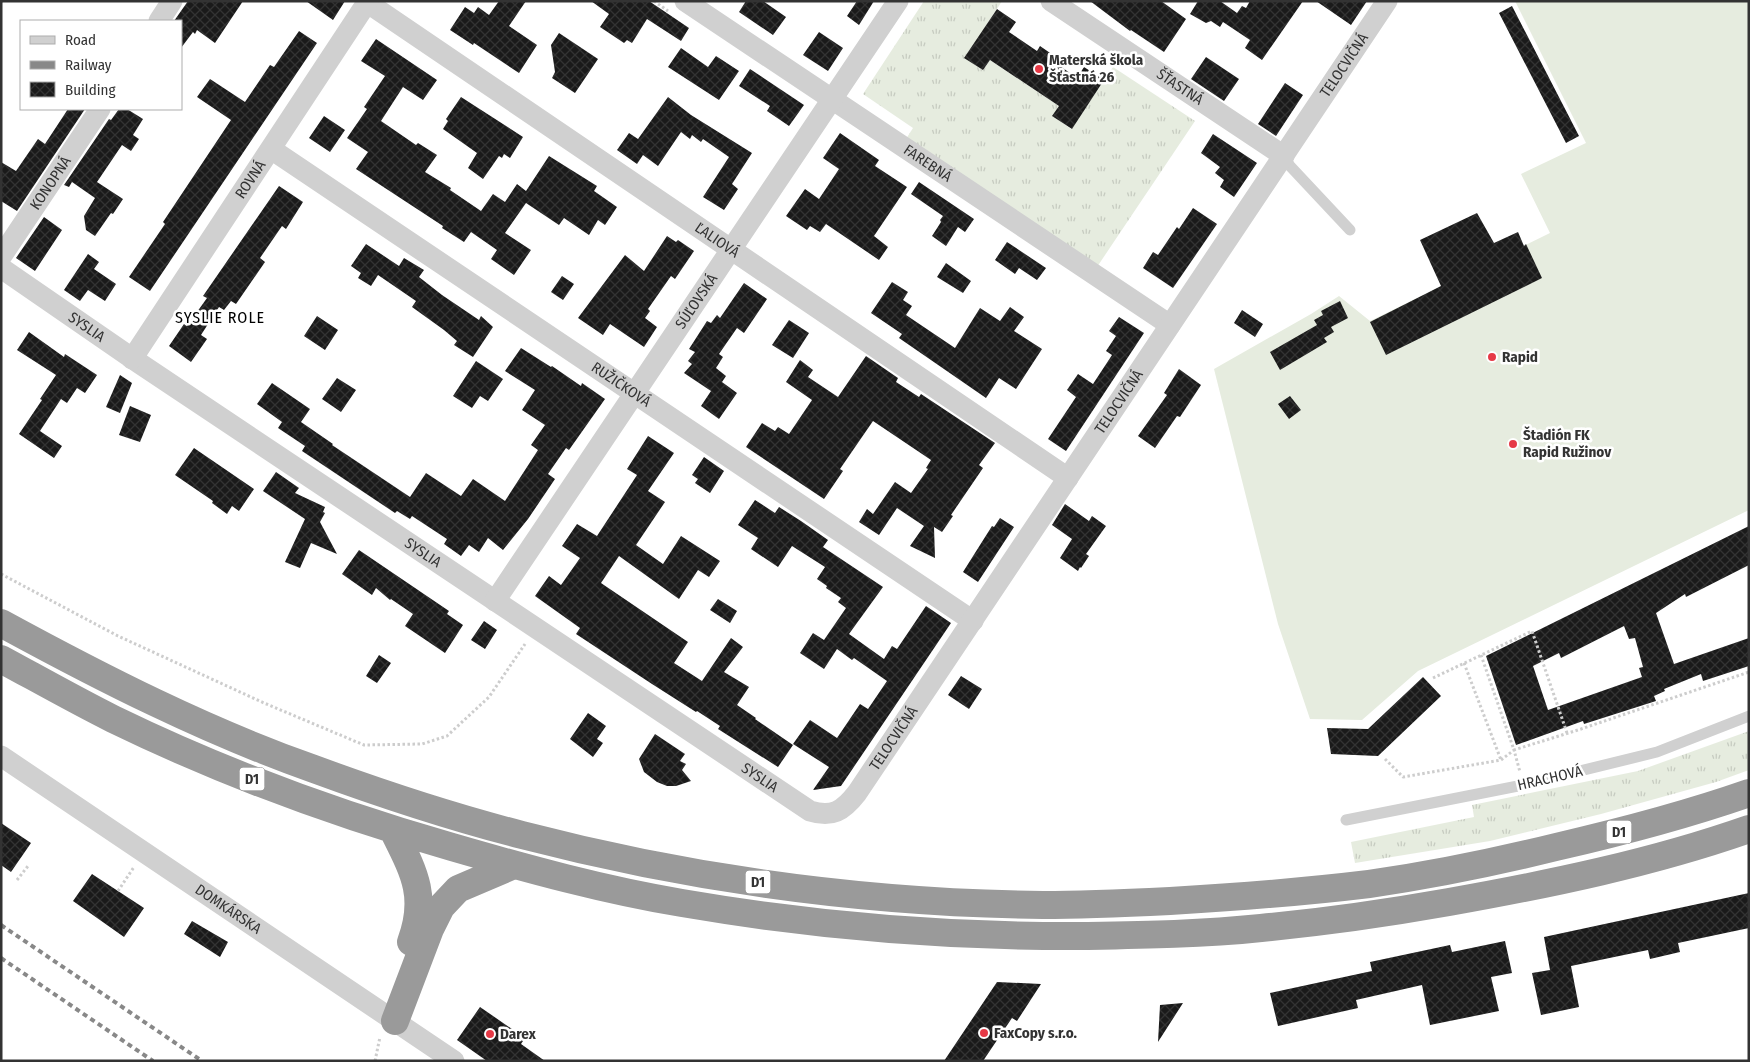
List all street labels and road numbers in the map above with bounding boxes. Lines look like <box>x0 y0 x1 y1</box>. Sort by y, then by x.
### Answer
street label: TELOCVIČNÁ <box>1316 30 1372 101</box>
street label: ŠŤASTNÁ <box>1153 65 1207 109</box>
street label: FAREBNÁ <box>900 141 955 186</box>
street label: KONOPNÁ <box>26 153 75 213</box>
street label: ROVNÁ <box>231 157 269 202</box>
street label: ĽALIOVÁ <box>692 219 743 261</box>
street label: SÚĽOVSKÁ <box>671 270 721 332</box>
street label: SYSLIA <box>65 308 108 346</box>
street label: RUŽIČKOVÁ <box>588 358 654 411</box>
street label: TELOCVIČNÁ <box>1091 366 1147 437</box>
street label: SYSLIA <box>401 534 445 571</box>
street label: TELOCVIČNÁ <box>866 703 921 774</box>
street label: SYSLIA <box>738 759 782 796</box>
street label: HRACHOVÁ <box>1516 762 1584 794</box>
road number: D1 <box>240 768 264 791</box>
road number: D1 <box>1606 820 1632 844</box>
road number: D1 <box>746 870 770 894</box>
street label: DOMKÁRSKA <box>192 880 265 938</box>

